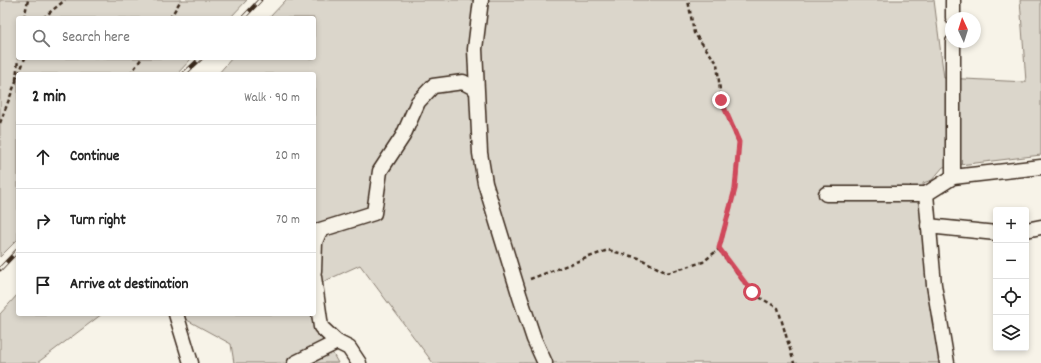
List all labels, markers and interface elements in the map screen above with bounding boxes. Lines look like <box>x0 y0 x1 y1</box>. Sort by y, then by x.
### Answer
north arrow <box>945 12 981 48</box>
search box <box>16 16 316 60</box>
icon: search <box>30 27 52 49</box>
text: Search here <box>62 27 130 49</box>
text: 2 min <box>32 86 66 110</box>
text: Walk · 90 m <box>244 89 300 108</box>
route end <box>712 91 730 109</box>
icon: ahead <box>32 146 54 168</box>
text: Continue <box>70 146 119 168</box>
text: 20 m <box>275 147 300 166</box>
map controls <box>993 207 1029 351</box>
button: + <box>993 207 1029 243</box>
icon: right <box>32 210 54 232</box>
text: Turn right <box>70 210 126 232</box>
text: 70 m <box>276 211 300 230</box>
button: − <box>993 243 1029 279</box>
icon: arrive <box>32 274 54 296</box>
text: Arrive at destination <box>70 274 188 296</box>
button: locate <box>993 279 1029 315</box>
route start <box>743 283 761 301</box>
button: layers <box>993 315 1029 351</box>

